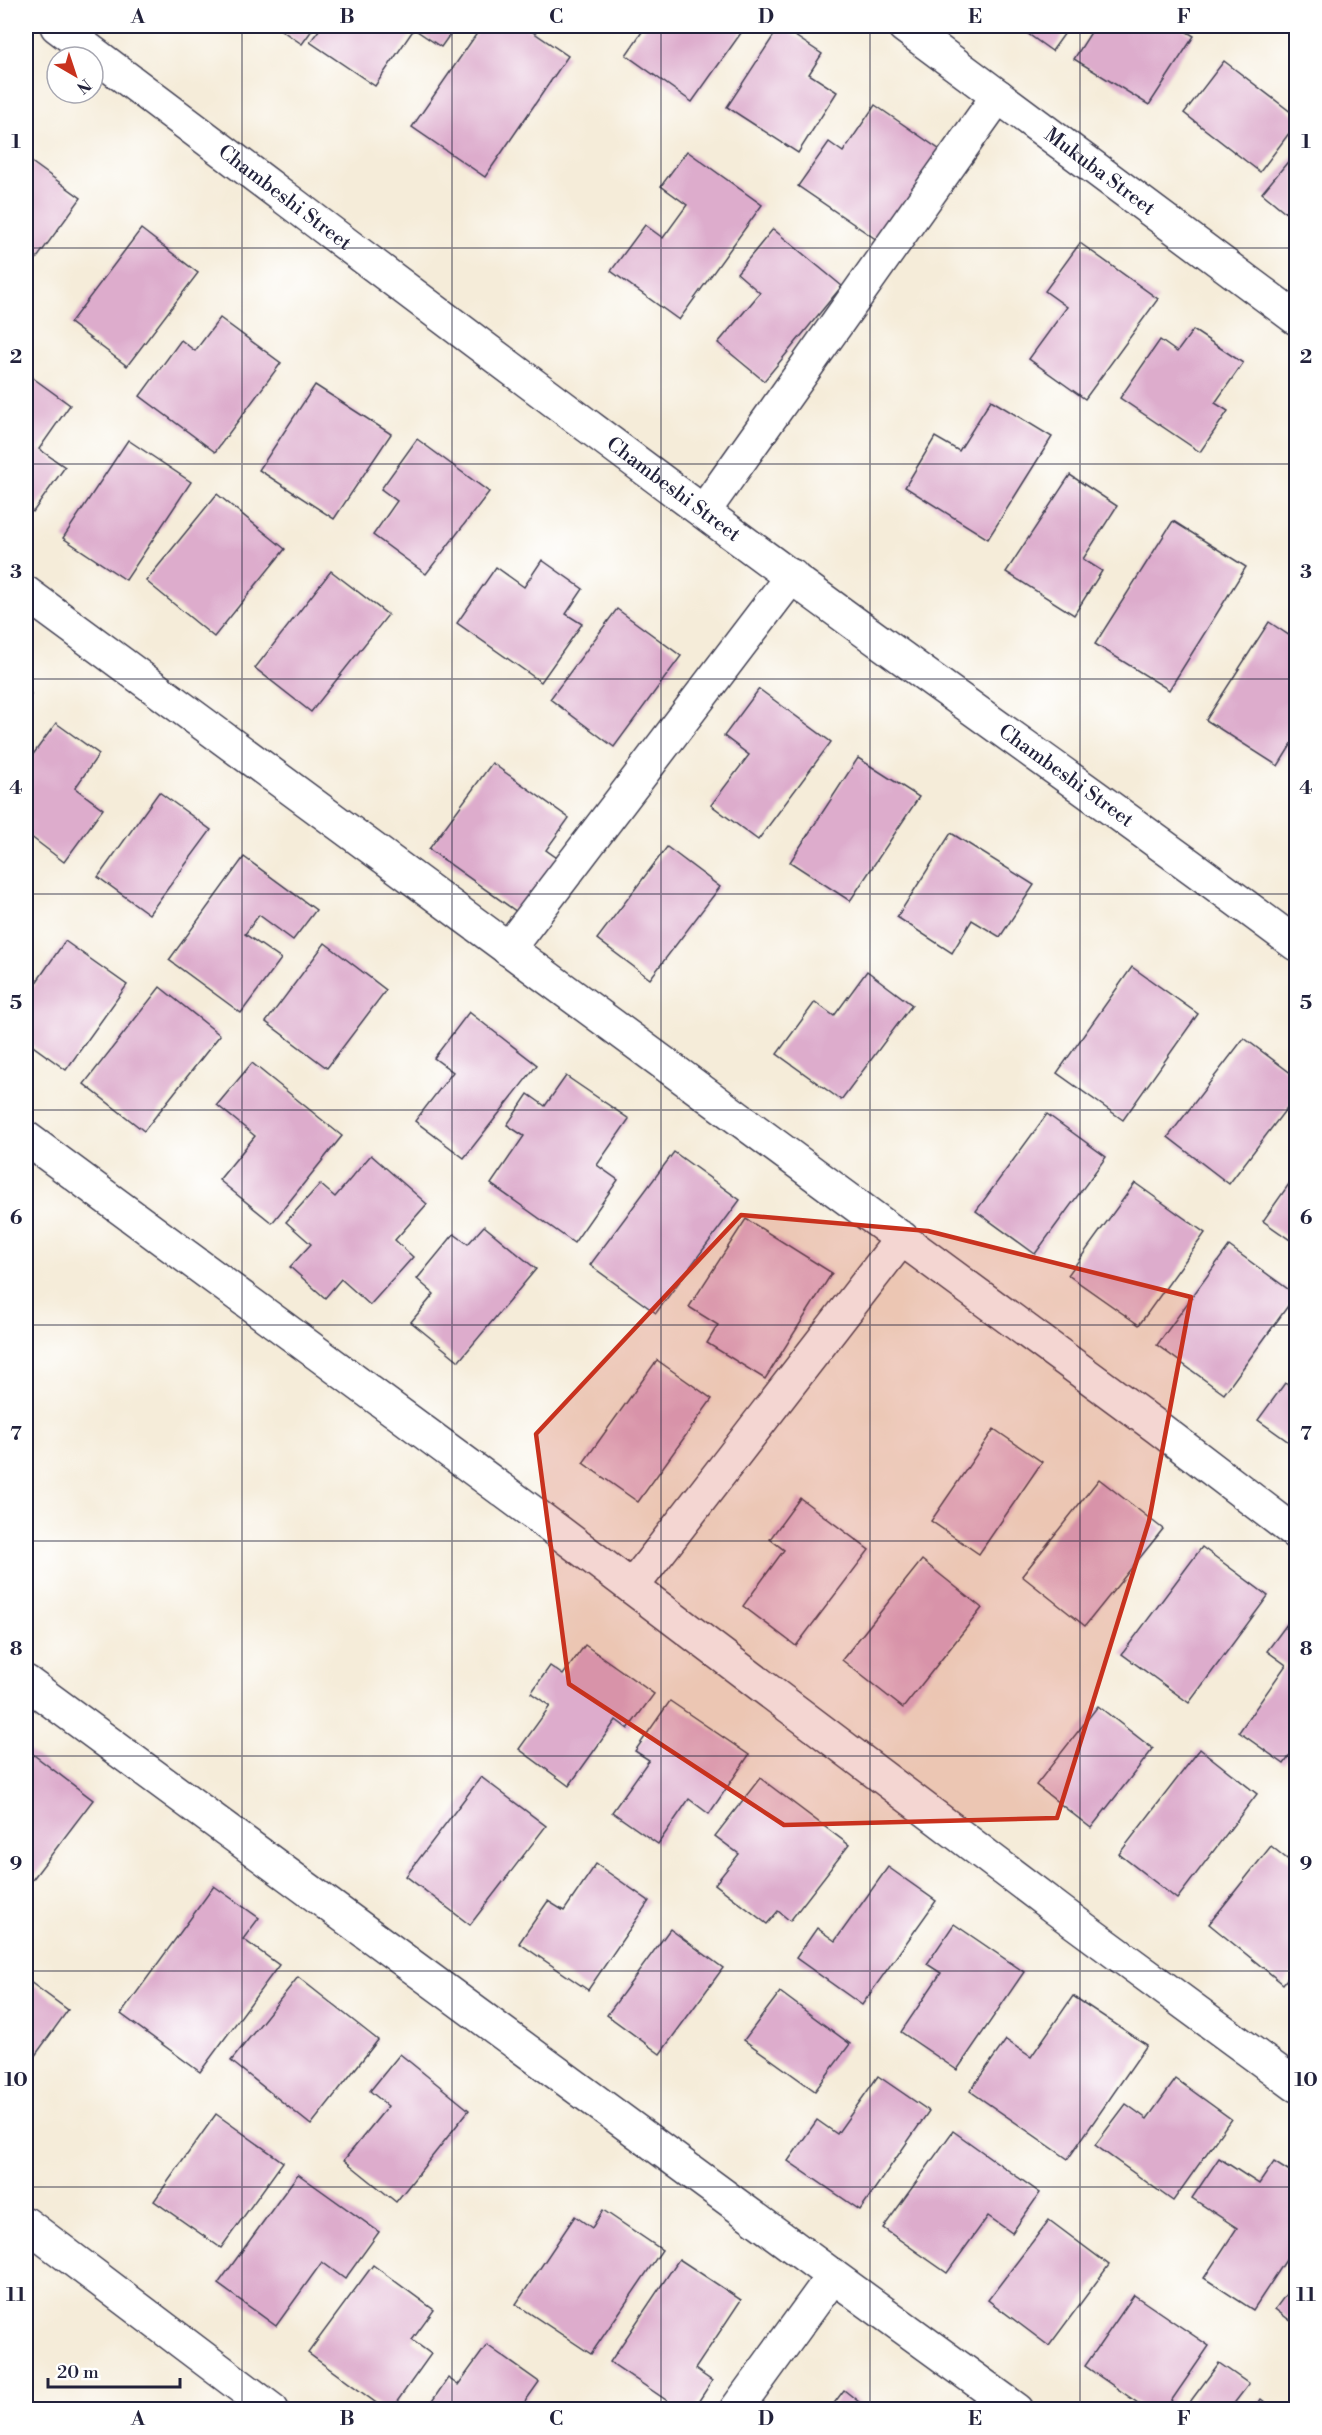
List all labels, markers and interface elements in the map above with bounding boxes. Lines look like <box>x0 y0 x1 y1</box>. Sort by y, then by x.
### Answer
text: A <box>130 5 146 30</box>
text: B <box>339 5 355 30</box>
text: C <box>549 5 563 30</box>
text: D <box>758 5 774 30</box>
text: E <box>968 5 982 30</box>
text: F <box>1177 5 1191 30</box>
north arrow <box>45 45 105 105</box>
text: N <box>72 74 95 98</box>
street label: Mukuba Street <box>1039 122 1160 221</box>
text: 1 <box>11 130 21 155</box>
text: 1 <box>1301 130 1311 155</box>
street label: Chambeshi Street <box>213 139 356 256</box>
text: 2 <box>10 345 22 370</box>
text: 2 <box>1300 345 1312 370</box>
street label: Chambeshi Street <box>601 432 745 547</box>
text: 3 <box>10 560 22 585</box>
text: 3 <box>1300 560 1312 585</box>
street label: Chambeshi Street <box>993 719 1138 833</box>
text: 4 <box>9 776 23 801</box>
text: 4 <box>1299 776 1313 801</box>
text: 5 <box>10 991 22 1016</box>
text: 5 <box>1300 991 1312 1016</box>
text: 6 <box>10 1206 23 1231</box>
text: 6 <box>1300 1206 1313 1231</box>
text: 7 <box>10 1422 22 1447</box>
text: 7 <box>1300 1422 1312 1447</box>
text: 8 <box>10 1637 23 1662</box>
text: 8 <box>1300 1637 1313 1662</box>
text: 9 <box>10 1852 22 1877</box>
text: 9 <box>1300 1852 1312 1877</box>
text: 10 <box>4 2068 28 2093</box>
text: 10 <box>1294 2068 1318 2093</box>
text: 11 <box>6 2283 26 2308</box>
text: 11 <box>1296 2283 1316 2308</box>
scale bar <box>48 2351 180 2389</box>
text: 20 m <box>57 2361 99 2384</box>
text: A <box>130 2407 146 2432</box>
text: B <box>339 2407 355 2432</box>
text: C <box>549 2407 563 2432</box>
text: D <box>758 2407 774 2432</box>
text: E <box>968 2407 982 2432</box>
text: F <box>1177 2407 1191 2432</box>

